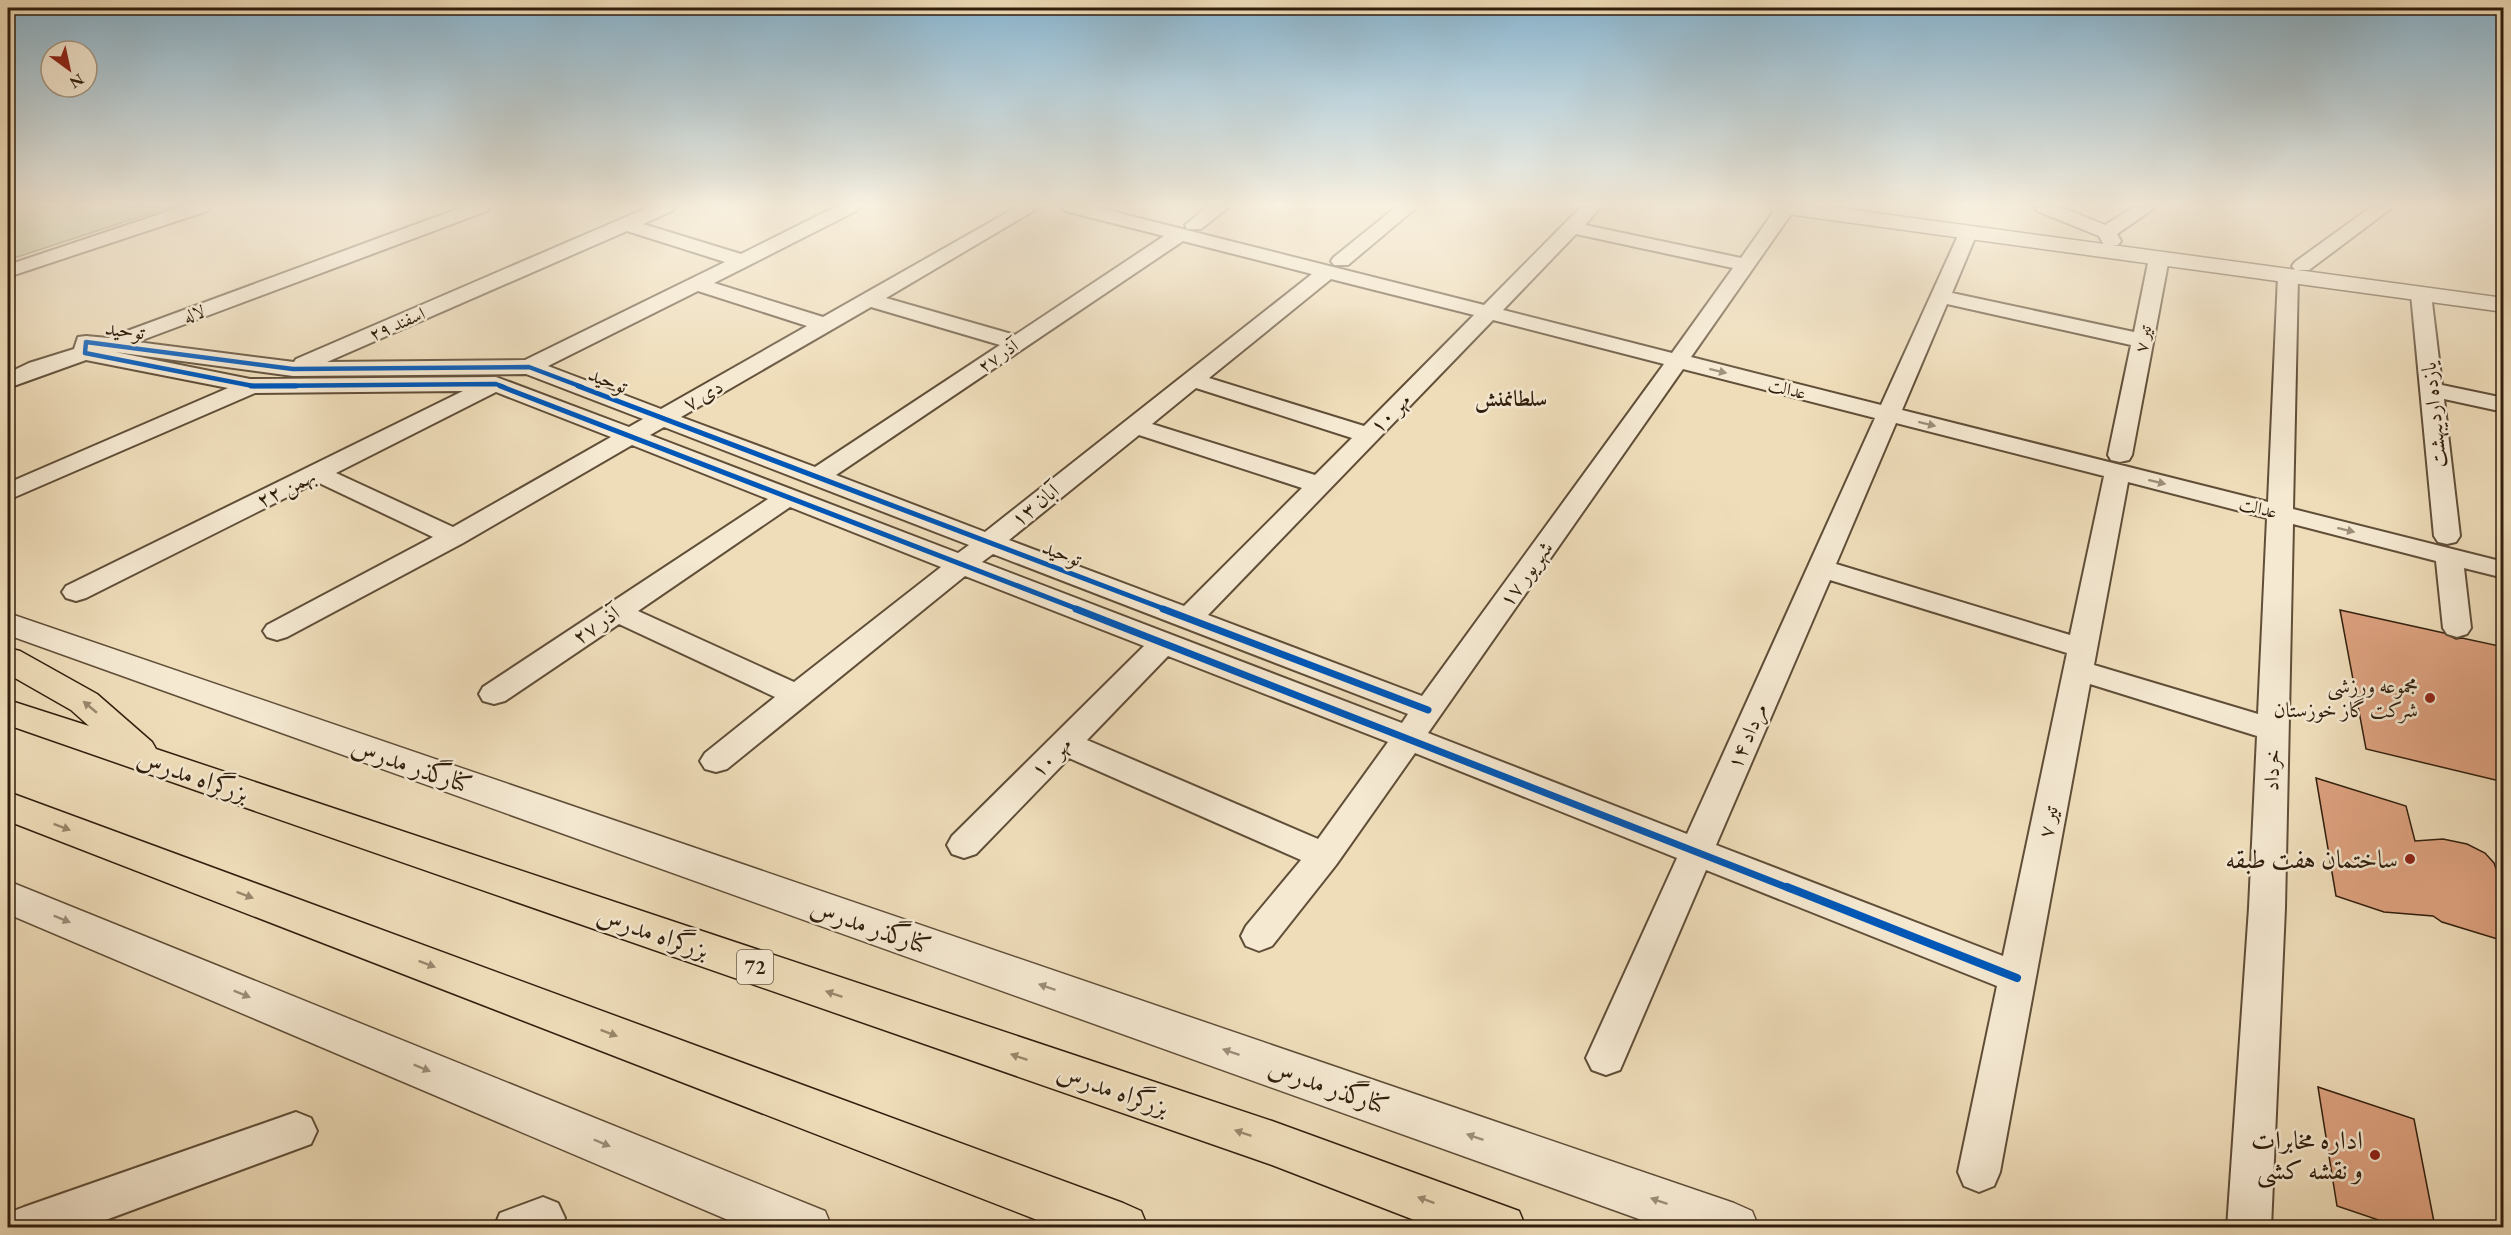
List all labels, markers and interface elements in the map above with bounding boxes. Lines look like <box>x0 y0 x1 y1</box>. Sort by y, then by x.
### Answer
north arrow <box>39 39 99 99</box>
text: N <box>66 69 88 94</box>
street label: لاله <box>180 299 208 328</box>
street label: ۲۹ اسفند <box>365 301 428 346</box>
street label: توحید <box>104 314 148 345</box>
street label: ۷ تیر <box>2129 323 2157 355</box>
street label: ۲۷ آذر <box>973 333 1024 377</box>
street label: توحید <box>585 360 633 400</box>
street label: یازده اردیبهشت <box>2414 360 2453 469</box>
one-way arrow <box>1709 367 1727 377</box>
street label: ۷ دی <box>678 372 728 417</box>
street label: عدالت <box>1766 373 1809 404</box>
district label: سلطانمنش <box>1475 384 1547 413</box>
street label: ۱۰ مهر <box>1363 386 1417 440</box>
one-way arrow <box>1918 420 1936 430</box>
street label: ۲۲ بهمن <box>252 462 320 514</box>
street label: ۱۳ آبان <box>1005 476 1066 532</box>
one-way arrow <box>2148 478 2166 488</box>
street label: عدالت <box>2237 492 2280 523</box>
one-way arrow <box>2337 526 2355 535</box>
street label: توحید <box>1039 533 1087 573</box>
street label: ۱۷ شهریور <box>1493 535 1559 613</box>
street label: ۲۷ آذر <box>567 598 627 650</box>
place label: مجموعه ورزشی شرکت گاز خوزستان <box>2274 672 2418 724</box>
marker: مجموعه ورزشی شرکت گاز خوزستان <box>2423 691 2437 705</box>
street label: ۱۴ مرداد <box>1720 699 1775 774</box>
one-way arrow <box>83 701 98 714</box>
street label: کنارگذر مدرس <box>347 728 477 802</box>
street label: ۱۰ مهر <box>1024 730 1078 784</box>
street label: بزرگراه مدرس <box>133 740 254 810</box>
street label: خرداد <box>2257 749 2286 791</box>
street label: ۷ تیر <box>2031 803 2064 840</box>
one-way arrow <box>53 822 71 832</box>
place label: ساختمان هفت طبقه <box>2225 842 2398 876</box>
marker: ساختمان هفت طبقه <box>2403 852 2417 866</box>
street label: کنارگذر مدرس <box>806 889 936 963</box>
one-way arrow <box>236 891 254 901</box>
street label: بزرگراه مدرس <box>593 897 714 967</box>
one-way arrow <box>53 914 71 924</box>
road number: 72 <box>737 950 773 984</box>
one-way arrow <box>418 960 436 970</box>
one-way arrow <box>1038 982 1056 992</box>
one-way arrow <box>825 988 843 998</box>
one-way arrow <box>233 990 251 999</box>
one-way arrow <box>601 1029 619 1039</box>
one-way arrow <box>1222 1046 1240 1056</box>
street label: کنارگذر مدرس <box>1264 1049 1394 1123</box>
one-way arrow <box>1009 1051 1027 1061</box>
street label: بزرگراه مدرس <box>1053 1054 1174 1124</box>
one-way arrow <box>413 1064 431 1073</box>
place label: اداره مخابرات و نقشه کشی <box>2251 1123 2363 1189</box>
one-way arrow <box>1234 1128 1252 1138</box>
one-way arrow <box>1466 1131 1484 1141</box>
one-way arrow <box>594 1138 612 1148</box>
marker: اداره مخابرات و نقشه کشی <box>2368 1148 2382 1162</box>
one-way arrow <box>1417 1195 1435 1204</box>
one-way arrow <box>1650 1196 1668 1206</box>

